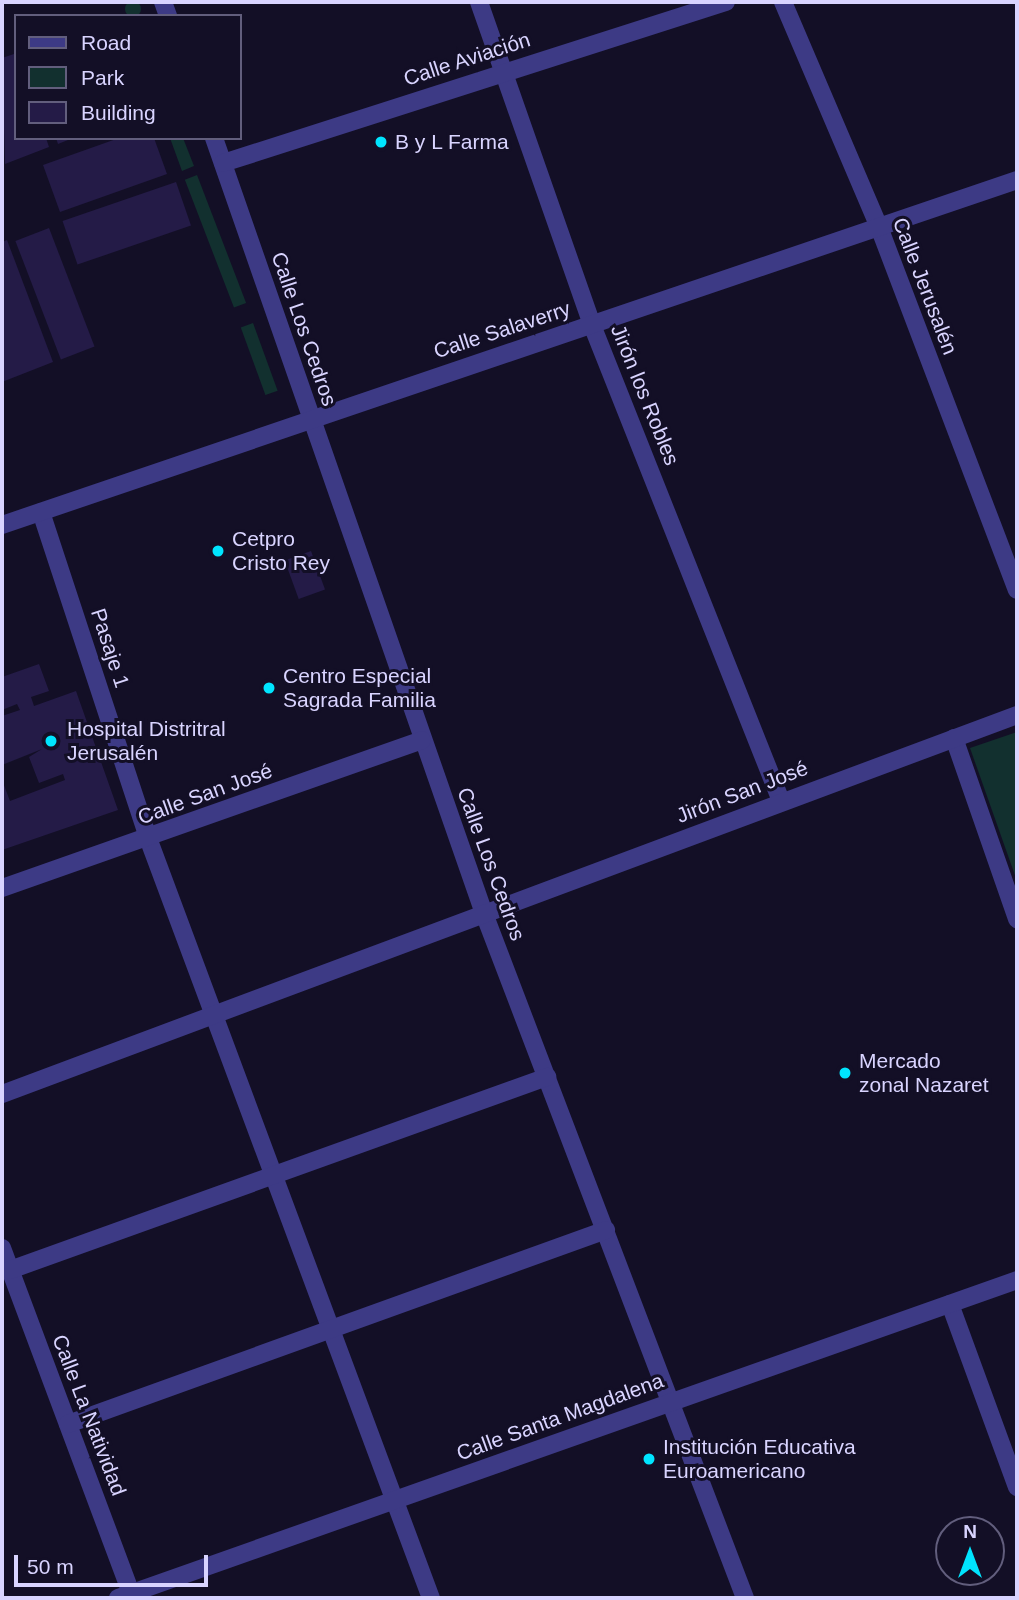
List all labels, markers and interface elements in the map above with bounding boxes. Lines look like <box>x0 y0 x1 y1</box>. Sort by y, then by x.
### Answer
legend <box>14 14 242 140</box>
street label: Calle Aviación <box>400 27 534 91</box>
text: Road <box>81 31 131 54</box>
text: Park <box>81 66 124 89</box>
text: Building <box>81 101 156 124</box>
place label: B y L Farma <box>395 129 509 155</box>
marker: B y L Farma <box>373 134 389 150</box>
street label: Calle Jerusalén <box>887 214 963 358</box>
street label: Calle Los Cedros <box>266 249 342 409</box>
street label: Calle Salaverry <box>430 296 574 364</box>
street label: Jirón los Robles <box>605 321 685 469</box>
place label: Cetpro Cristo Rey <box>232 526 330 576</box>
marker: Cetpro Cristo Rey <box>210 543 226 559</box>
street label: Pasaje 1 <box>85 605 135 691</box>
place label: Centro Especial Sagrada Familia <box>283 663 436 713</box>
marker: Centro Especial Sagrada Familia <box>261 680 277 696</box>
place label: Hospital Distritral Jerusalén <box>67 716 226 766</box>
marker: Hospital Distritral Jerusalén <box>41 731 61 751</box>
street label: Jirón San José <box>673 755 811 829</box>
street label: Calle San José <box>134 758 276 830</box>
street label: Calle Los Cedros <box>452 784 530 944</box>
place label: Mercado zonal Nazaret <box>859 1048 989 1098</box>
marker: Mercado zonal Nazaret <box>837 1065 853 1081</box>
street label: Calle La Natividad <box>47 1331 131 1499</box>
street label: Calle Santa Magdalena <box>453 1368 667 1466</box>
place label: Institución Educativa Euroamericano <box>663 1434 856 1484</box>
marker: Institución Educativa Euroamericano <box>641 1451 657 1467</box>
north arrow <box>935 1516 1005 1586</box>
text: N <box>963 1521 977 1542</box>
scale bar <box>18 1540 212 1584</box>
text: 50 m <box>27 1555 74 1578</box>

